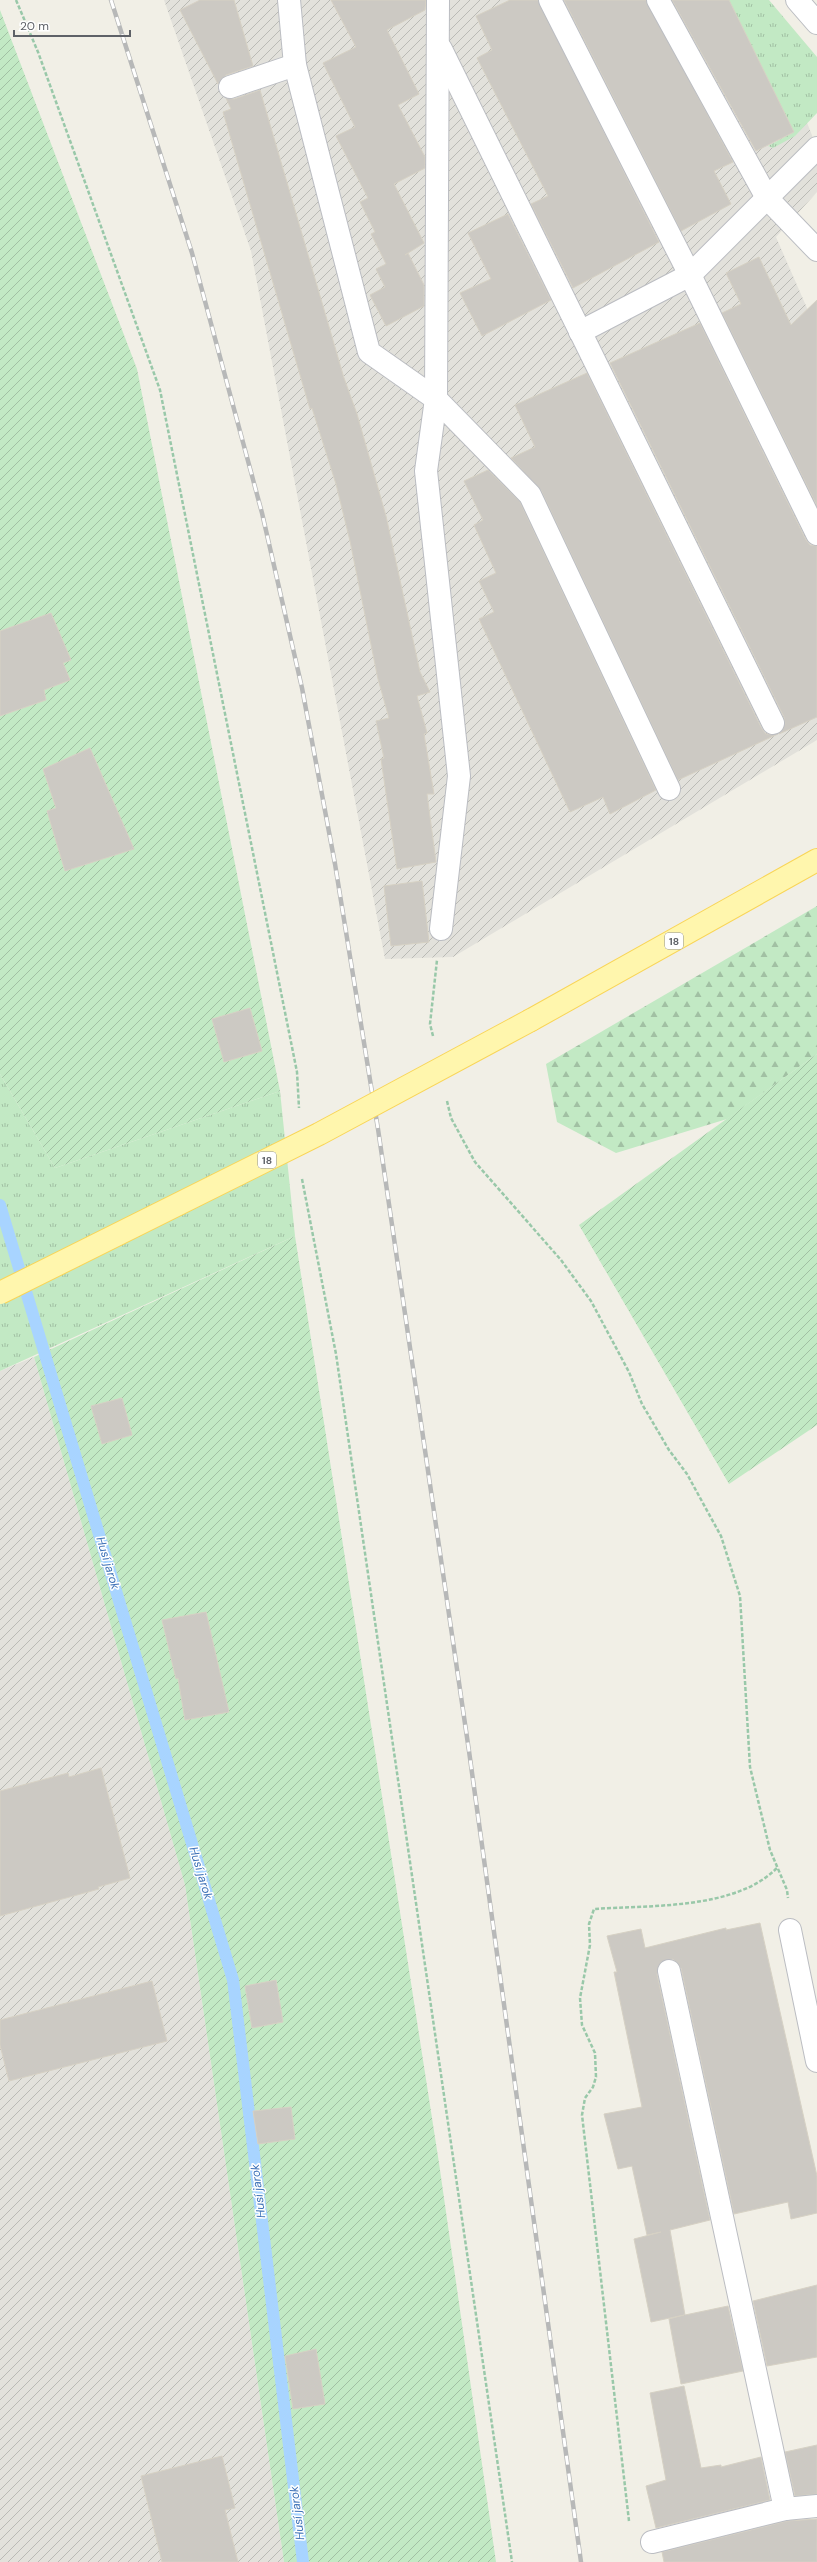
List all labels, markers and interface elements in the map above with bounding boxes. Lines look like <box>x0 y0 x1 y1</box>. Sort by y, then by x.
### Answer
scale bar <box>14 12 130 38</box>
text: 20 m <box>20 18 49 34</box>
road number: 18 <box>665 933 683 949</box>
road number: 18 <box>258 1152 276 1168</box>
water label: Husí jarok <box>92 1535 124 1592</box>
water label: Husí jarok <box>185 1845 217 1902</box>
water label: Husí jarok <box>247 2162 269 2219</box>
water label: Husí jarok <box>286 2484 308 2541</box>

